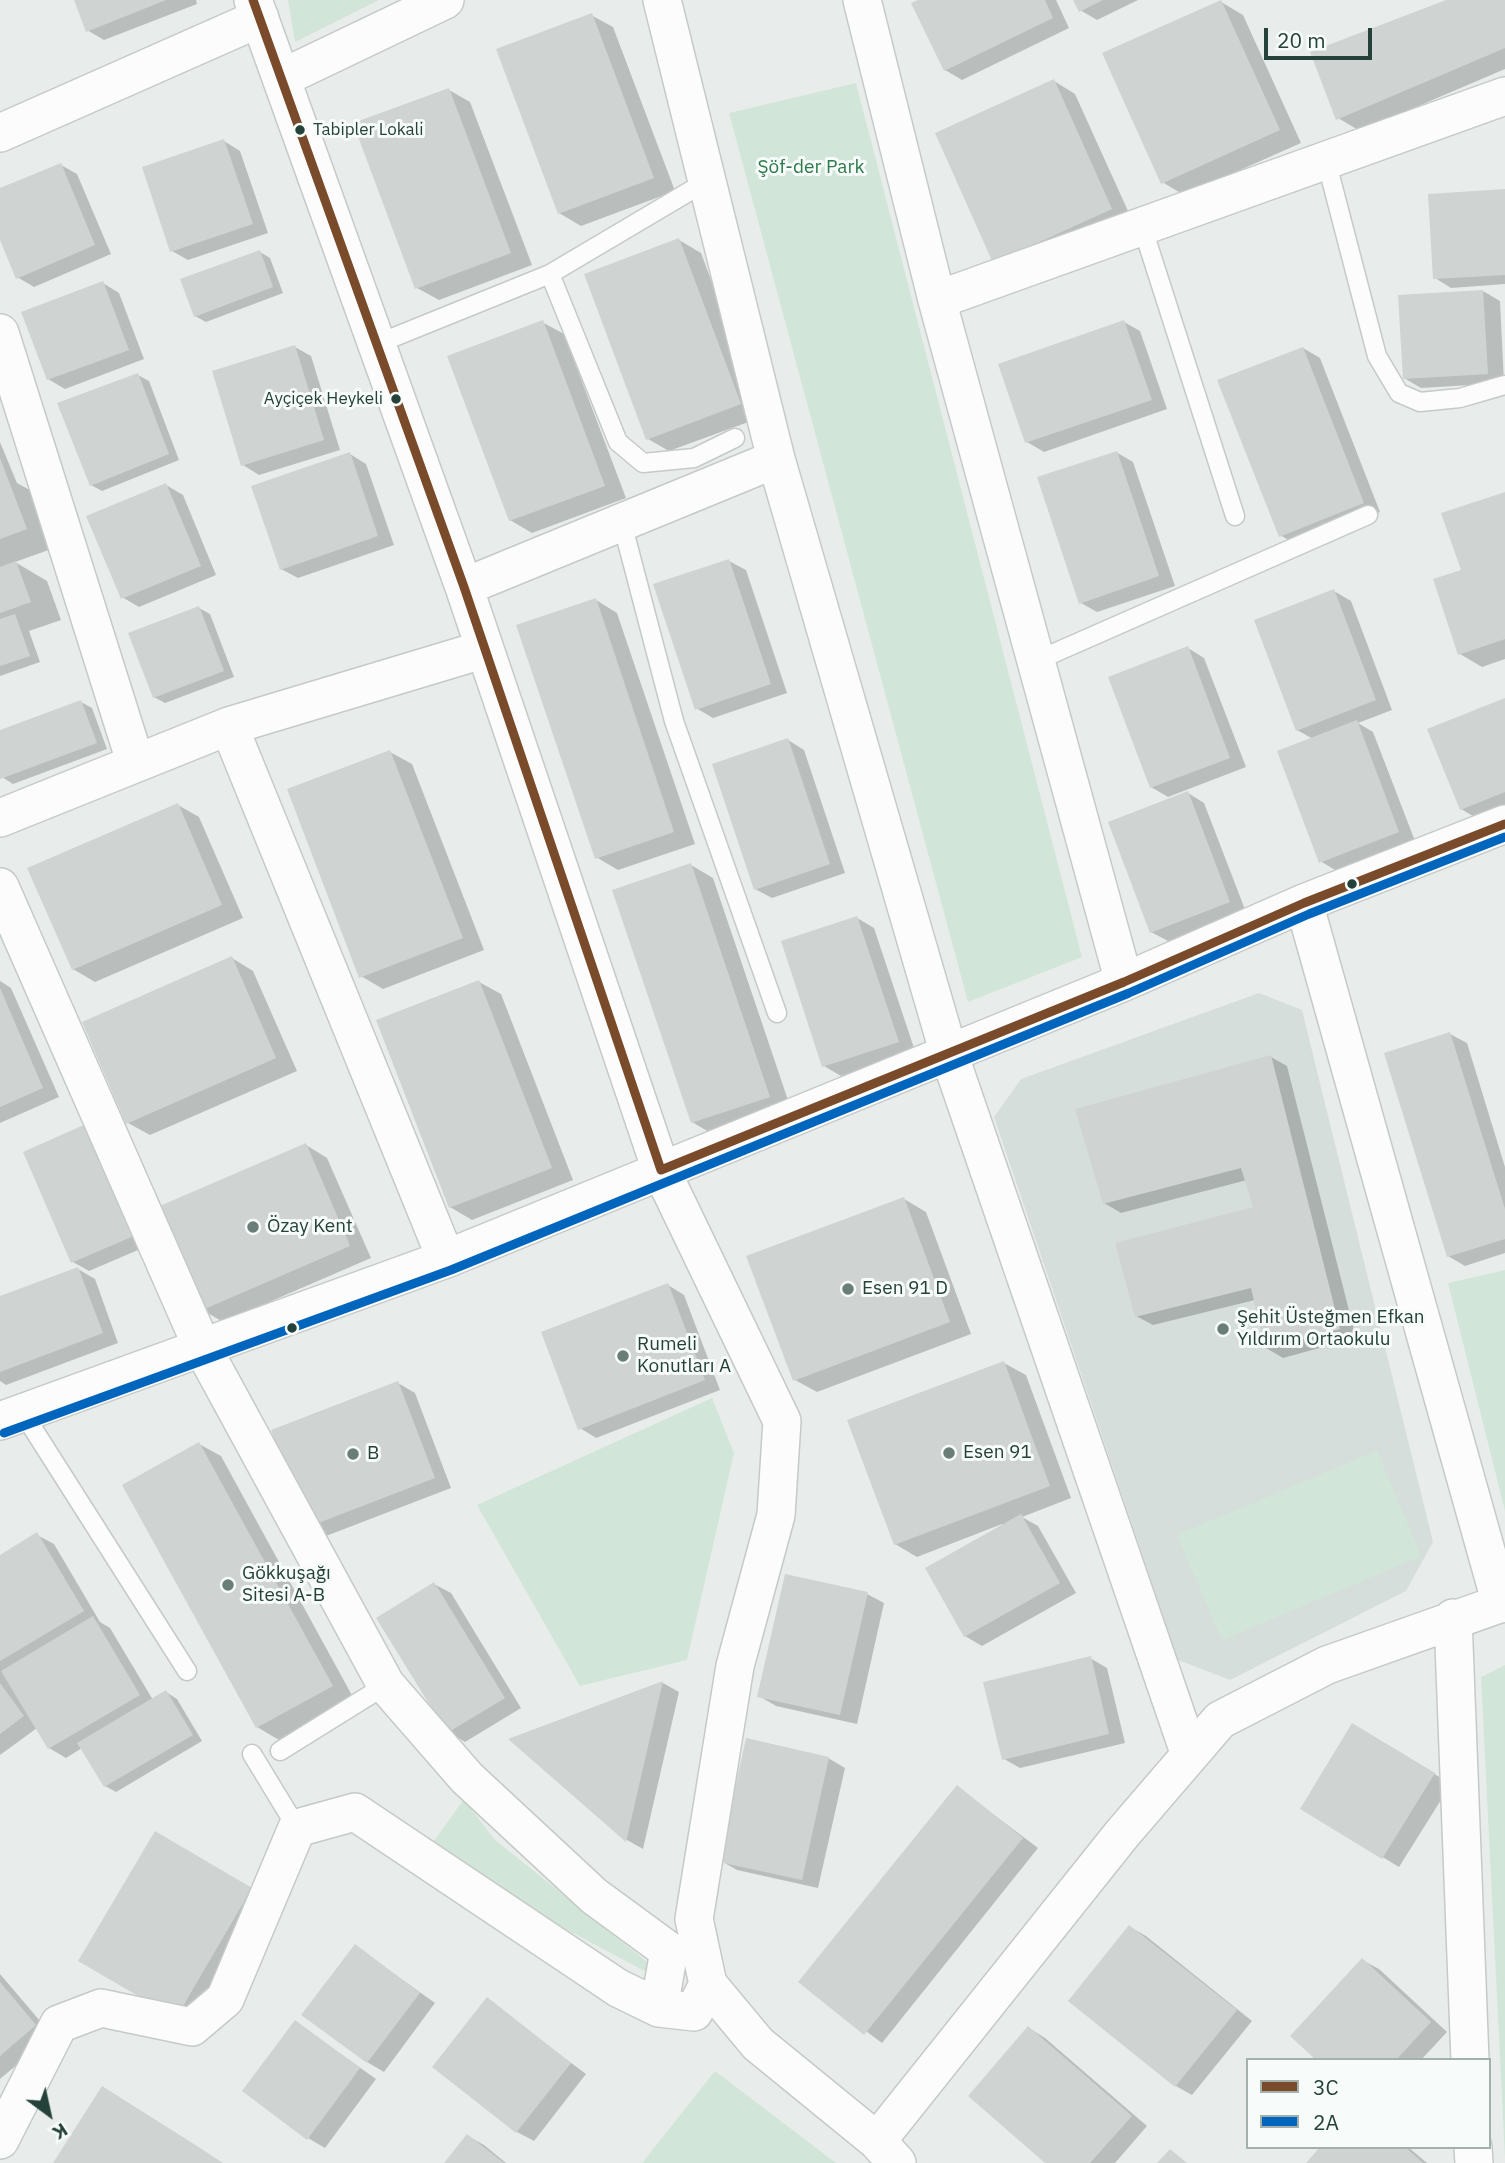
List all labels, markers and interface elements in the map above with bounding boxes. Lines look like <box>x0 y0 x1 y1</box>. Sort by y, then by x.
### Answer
scale bar <box>1267 14 1376 58</box>
text: 20 m <box>1277 26 1326 54</box>
place label: Tabipler Lokali <box>313 120 423 140</box>
marker: Tabipler Lokali <box>293 123 307 137</box>
park label: Şöf-der Park <box>758 157 864 179</box>
place label: Ayçiçek Heykeli <box>264 389 383 409</box>
marker: Ayçiçek Heykeli <box>389 392 403 406</box>
unlabelled marker <box>1345 877 1359 891</box>
place label: Özay Kent <box>267 1216 353 1238</box>
marker: Özay Kent <box>245 1219 261 1235</box>
place label: Esen 91 D <box>862 1278 948 1300</box>
marker: Esen 91 D <box>840 1281 856 1297</box>
place label: Şehit Üsteğmen Efkan Yıldırım Ortaokulu <box>1237 1307 1425 1351</box>
unlabelled marker <box>285 1321 299 1335</box>
marker: Şehit Üsteğmen Efkan Yıldırım Ortaokulu <box>1215 1321 1231 1337</box>
place label: Rumeli Konutları A <box>637 1334 731 1378</box>
marker: Rumeli Konutları A <box>615 1348 631 1364</box>
place label: Esen 91 <box>963 1442 1032 1464</box>
place label: B <box>367 1443 379 1465</box>
marker: Esen 91 <box>941 1445 957 1461</box>
marker: B <box>345 1446 361 1462</box>
place label: Gökkuşağı Sitesi A-B <box>242 1563 331 1607</box>
marker: Gökkuşağı Sitesi A-B <box>220 1577 236 1593</box>
legend <box>1246 2058 1491 2149</box>
text: 3C <box>1313 2073 1339 2101</box>
north arrow <box>14 2079 84 2149</box>
text: 2A <box>1313 2108 1339 2136</box>
text: K <box>48 2118 73 2145</box>

